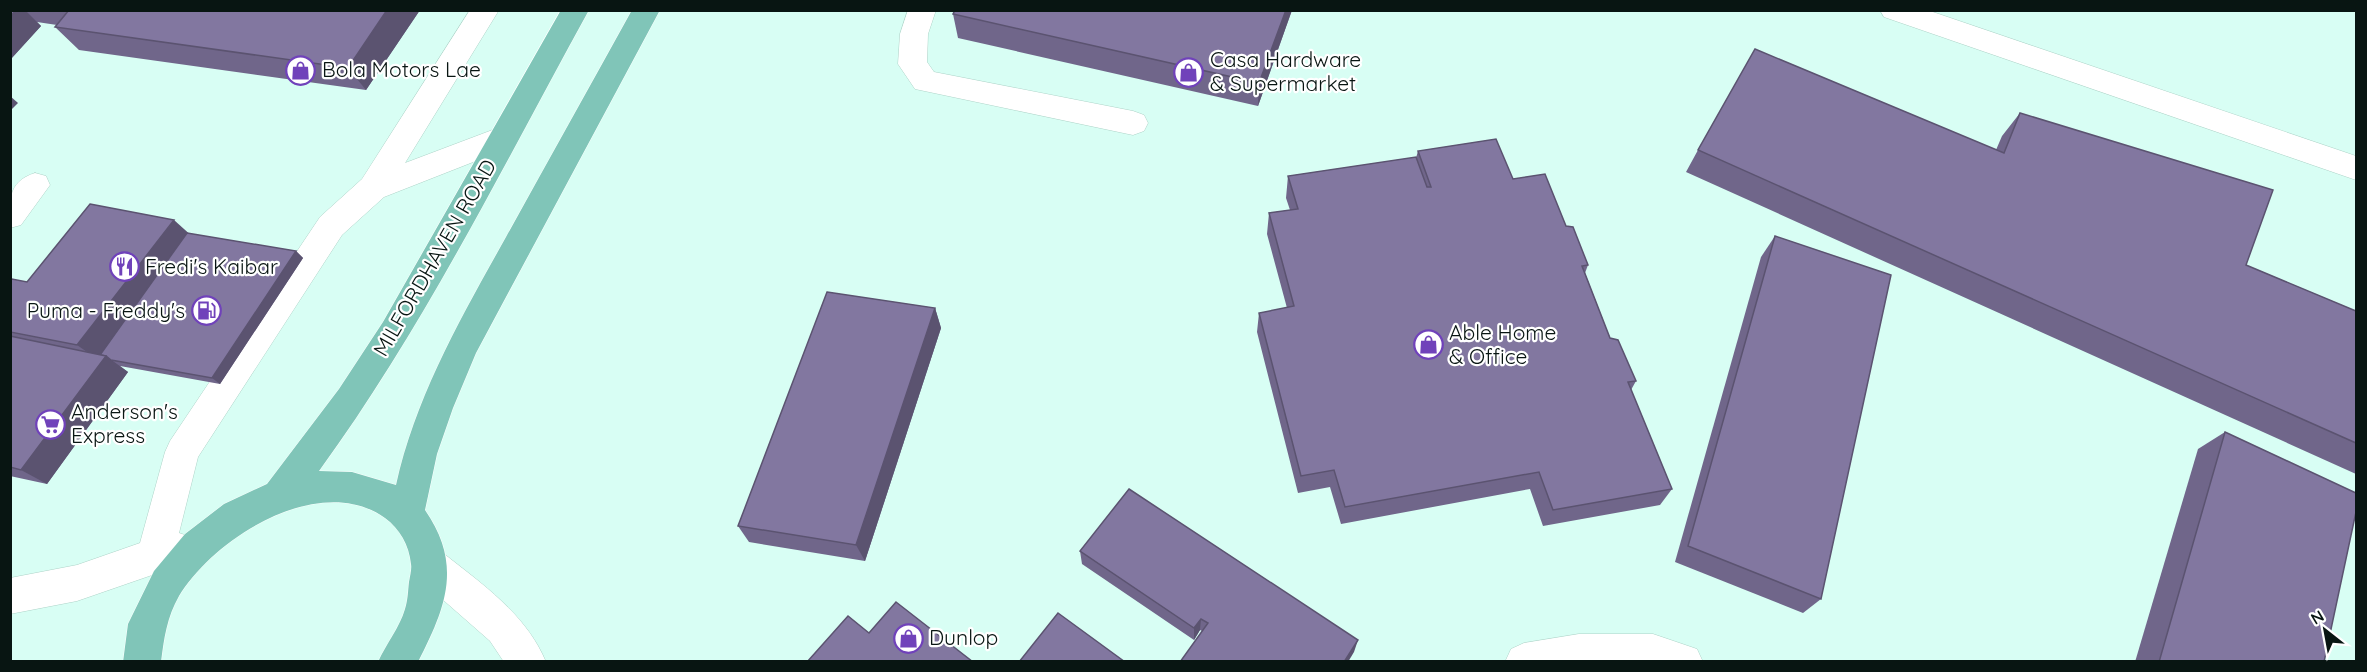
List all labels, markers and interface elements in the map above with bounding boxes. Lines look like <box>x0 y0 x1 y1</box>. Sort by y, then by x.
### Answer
place label: Casa Hardware & Supermarket <box>1210 46 1361 96</box>
shop icon: Bola Motors Lae <box>285 54 317 86</box>
place label: Bola Motors Lae <box>322 56 481 82</box>
shop icon: Casa Hardware & Supermarket <box>1173 56 1205 88</box>
street label: MILFORDHAVEN ROAD <box>367 154 501 361</box>
restaurant icon: Fredi's Kaibar <box>108 251 140 283</box>
place label: Fredi's Kaibar <box>145 253 278 279</box>
fuel station icon: Puma - Freddy's <box>190 295 222 327</box>
place label: Puma - Freddy's <box>27 297 185 323</box>
place label: Able Home & Office <box>1449 319 1556 369</box>
shop icon: Able Home & Office <box>1412 329 1444 361</box>
place label: Anderson's Express <box>71 398 178 448</box>
supermarket icon: Anderson's Express <box>34 408 66 440</box>
north arrow <box>2295 600 2355 660</box>
text: N <box>2307 606 2327 629</box>
shop icon: Dunlop <box>892 622 924 654</box>
place label: Dunlop <box>929 624 998 650</box>

